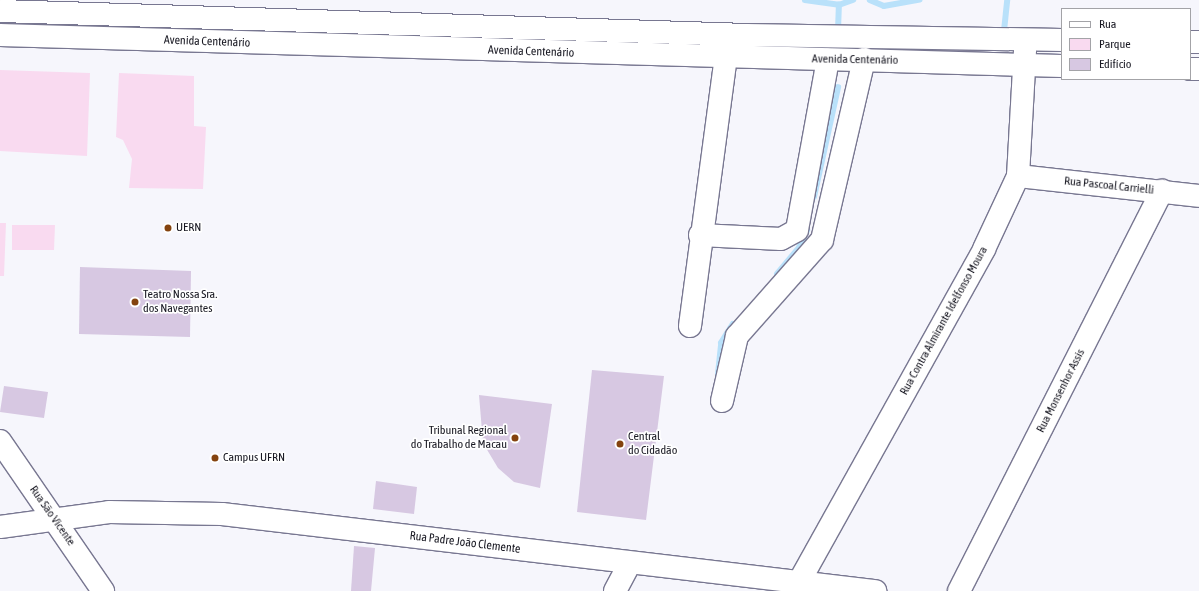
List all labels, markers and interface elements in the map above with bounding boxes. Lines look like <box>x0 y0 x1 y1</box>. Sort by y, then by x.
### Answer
legend <box>1061 8 1191 80</box>
text: Rua <box>1099 17 1116 31</box>
street label: Avenida Centenário <box>164 33 250 51</box>
text: Parque <box>1099 37 1131 51</box>
street label: Avenida Centenário <box>488 43 574 61</box>
street label: Avenida Centenário <box>812 52 898 68</box>
text: Edifício <box>1099 57 1131 71</box>
street label: Rua Pascoal Carrielli <box>1063 174 1155 198</box>
place label: UERN <box>176 221 201 235</box>
marker: UERN <box>163 223 173 233</box>
street label: Rua Contra Almirante Idelfonso Moura <box>897 244 991 398</box>
place label: Teatro Nossa Sra. dos Navegantes <box>143 288 217 316</box>
marker: Teatro Nossa Sra. dos Navegantes <box>130 297 140 307</box>
street label: Rua Monsenhor Assis <box>1034 347 1088 435</box>
place label: Tribunal Regional do Trabalho de Macau <box>411 424 507 452</box>
place label: Central do Cidadão <box>628 430 677 458</box>
marker: Tribunal Regional do Trabalho de Macau <box>510 433 520 443</box>
marker: Central do Cidadão <box>615 439 625 449</box>
place label: Campus UFRN <box>223 451 285 465</box>
marker: Campus UFRN <box>210 453 220 463</box>
street label: Rua São Vicente <box>26 483 78 549</box>
street label: Rua Padre João Clemente <box>409 529 521 557</box>

